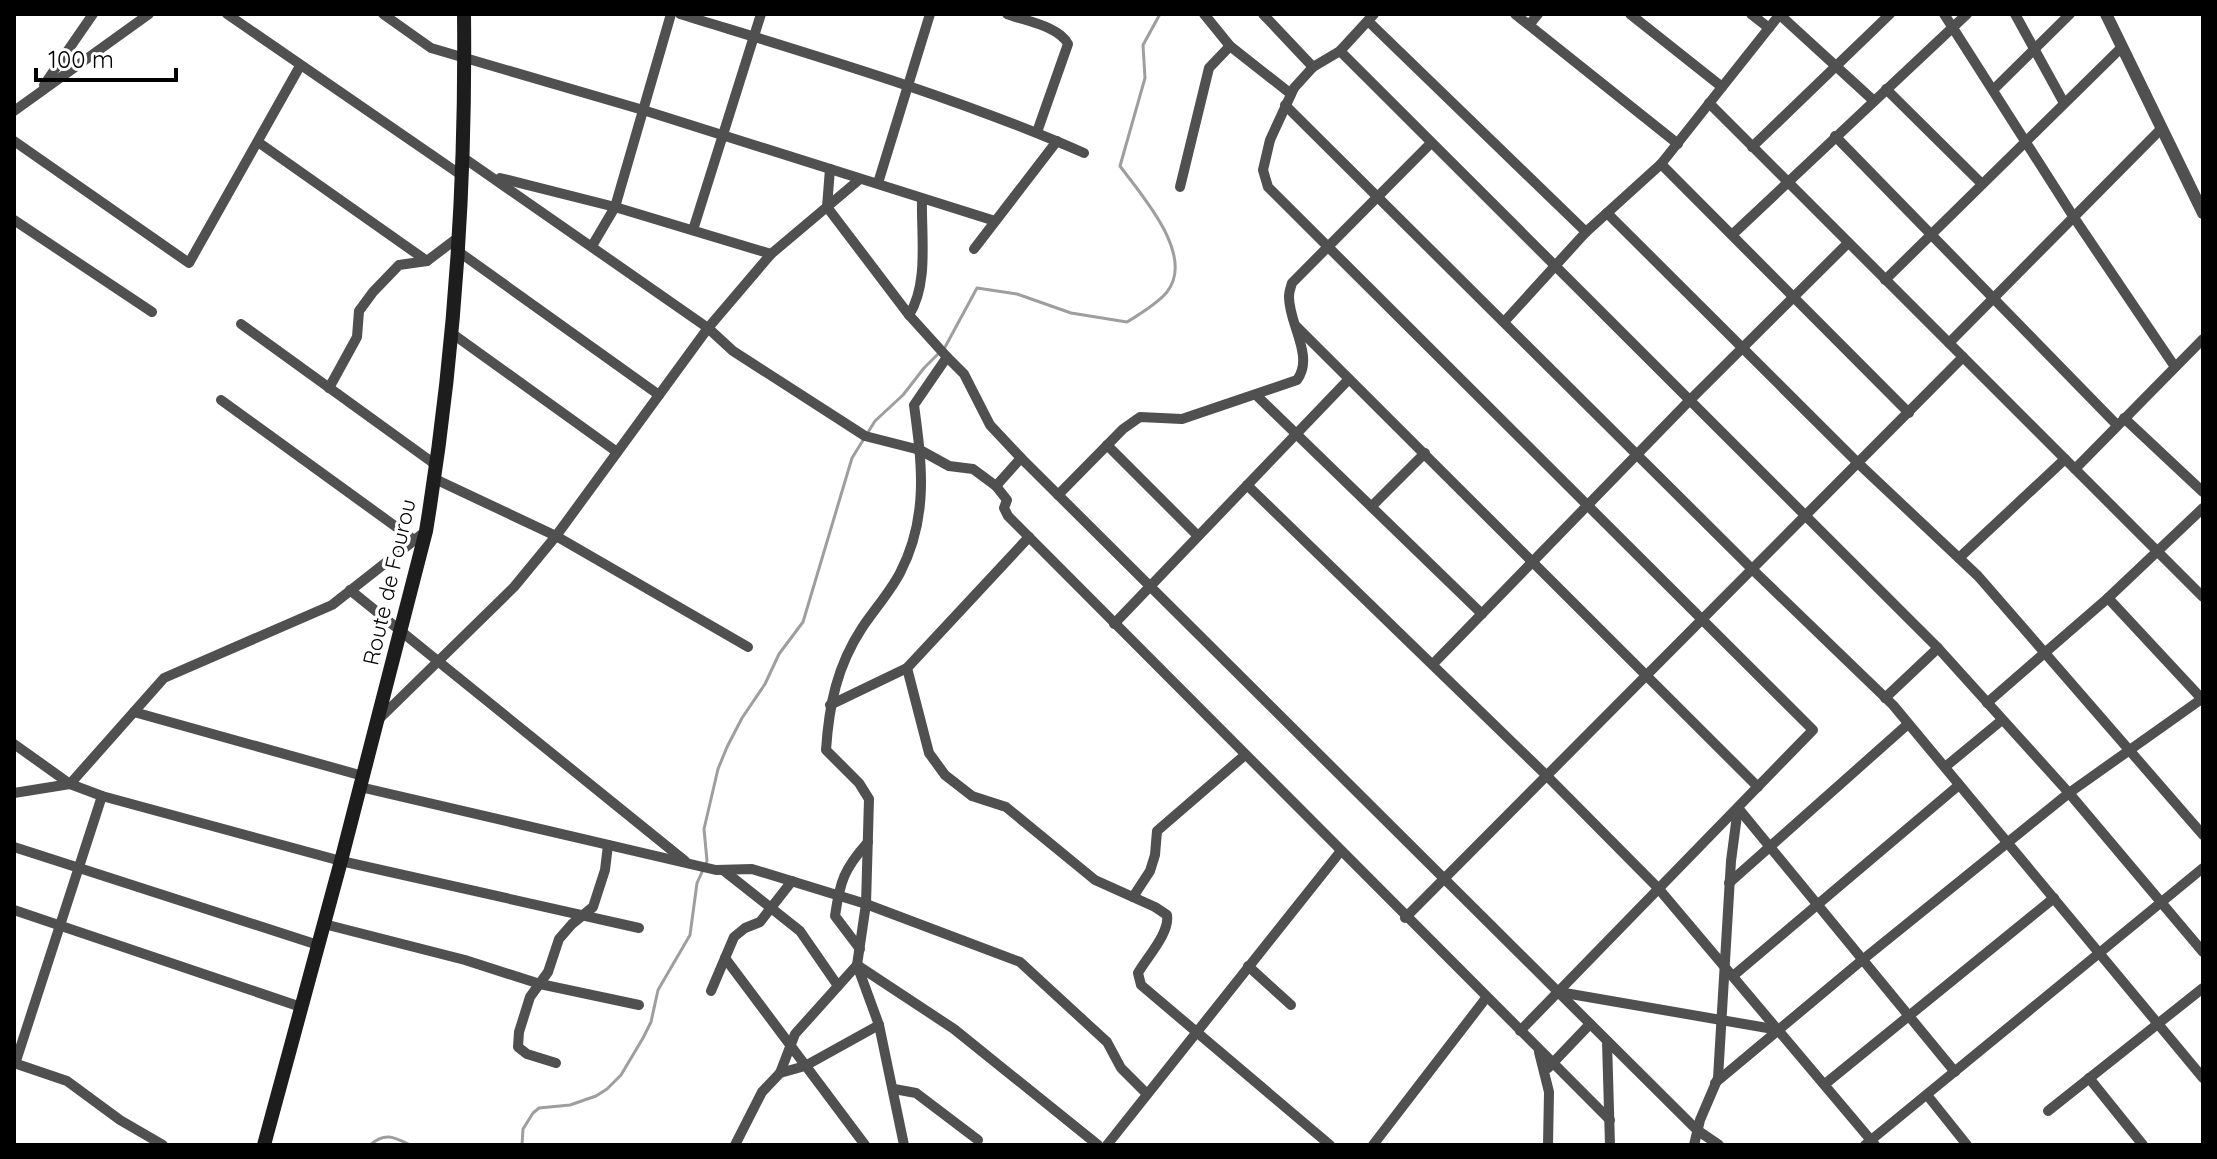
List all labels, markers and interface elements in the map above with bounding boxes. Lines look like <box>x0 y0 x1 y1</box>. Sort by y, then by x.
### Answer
scale bar <box>36 32 176 82</box>
text: 100 m <box>48 44 114 74</box>
street label: Route de Fourou <box>356 496 422 668</box>

